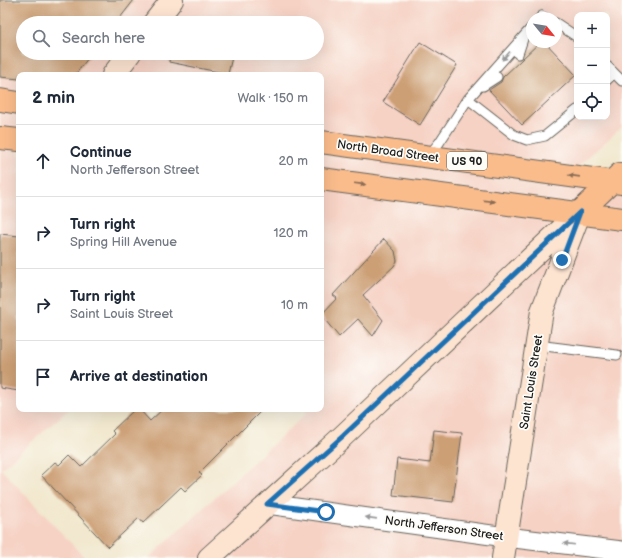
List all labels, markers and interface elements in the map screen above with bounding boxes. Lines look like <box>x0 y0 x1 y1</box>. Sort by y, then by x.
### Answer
north arrow <box>526 12 562 48</box>
map controls <box>574 12 610 120</box>
button: + <box>574 12 610 48</box>
search box <box>16 16 324 60</box>
icon: search <box>30 27 52 49</box>
text: Search here <box>62 29 145 48</box>
button: − <box>574 48 610 84</box>
one-way arrow <box>501 50 510 61</box>
button: locate <box>574 84 610 120</box>
text: 2 min <box>32 88 75 108</box>
text: Walk · 150 m <box>237 90 308 106</box>
street label: North Broad Street <box>336 137 440 166</box>
text: Continue <box>70 143 132 162</box>
icon: ahead <box>32 150 54 172</box>
road number: US 90 <box>447 152 487 170</box>
text: 20 m <box>278 153 308 169</box>
text: North Jefferson Street <box>70 162 199 178</box>
one-way arrow <box>567 173 580 179</box>
one-way arrow <box>354 181 366 187</box>
one-way arrow <box>483 198 495 204</box>
text: Turn right <box>70 215 135 234</box>
icon: right <box>32 222 54 244</box>
text: 120 m <box>273 225 308 241</box>
text: Spring Hill Avenue <box>70 234 177 250</box>
route end <box>553 251 571 269</box>
text: Turn right <box>70 287 135 306</box>
icon: right <box>32 294 54 316</box>
text: 10 m <box>281 297 308 313</box>
text: Saint Louis Street <box>70 306 173 322</box>
street label: Saint Louis Street <box>517 334 546 430</box>
icon: arrive <box>32 366 54 388</box>
text: Arrive at destination <box>70 367 208 386</box>
route start <box>317 503 335 521</box>
street label: North Jefferson Street <box>384 513 504 544</box>
one-way arrow <box>365 515 377 522</box>
one-way arrow <box>563 541 575 548</box>

